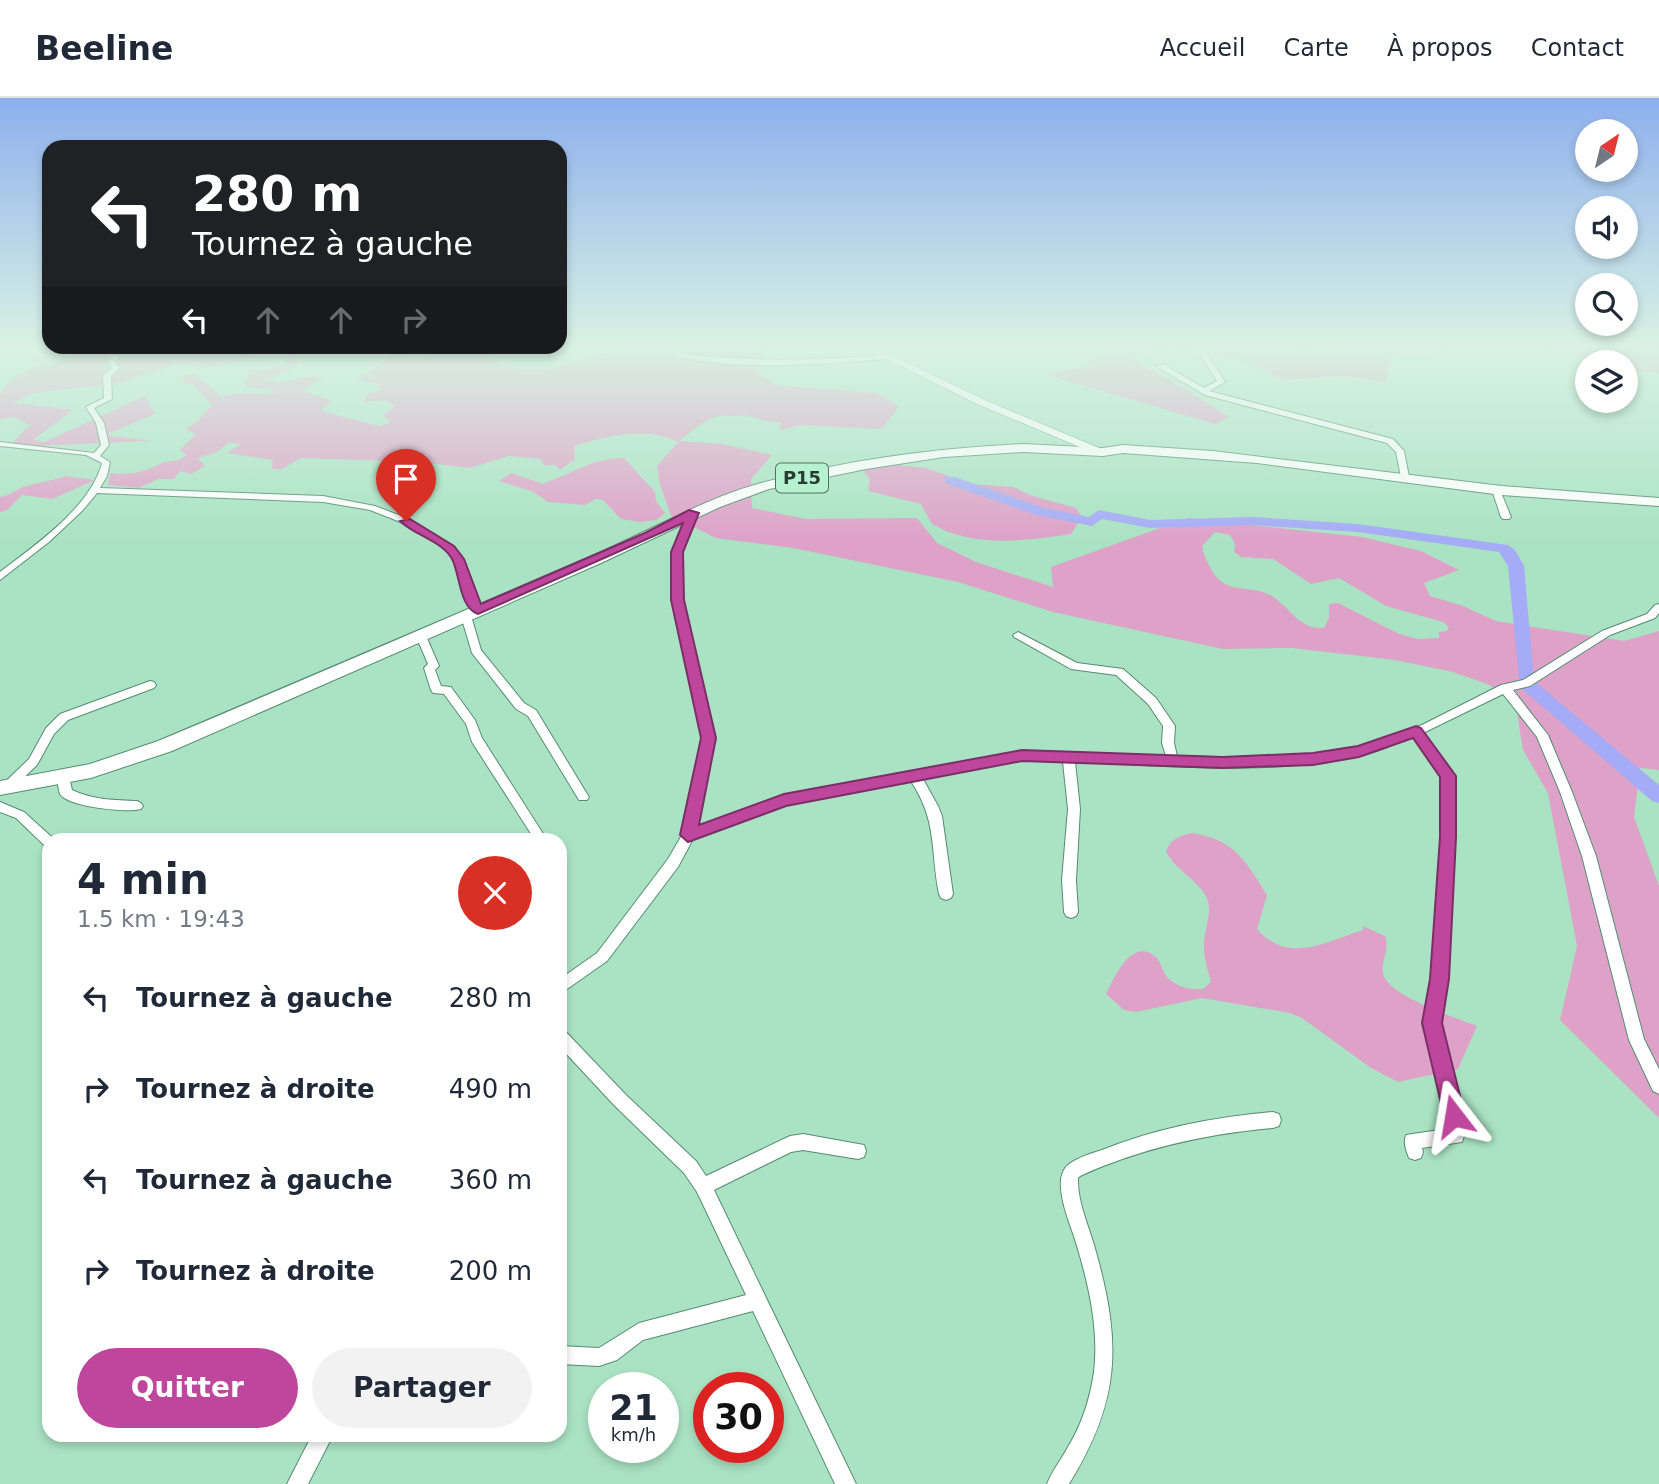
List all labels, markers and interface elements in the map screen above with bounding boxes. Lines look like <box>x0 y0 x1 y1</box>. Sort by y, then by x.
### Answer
text: Beeline <box>35 29 173 68</box>
text: Accueil <box>1160 34 1245 62</box>
text: Carte <box>1283 34 1349 62</box>
text: À propos <box>1387 34 1493 62</box>
text: Contact <box>1531 34 1624 62</box>
north arrow <box>1575 119 1638 182</box>
map controls <box>1575 119 1638 413</box>
text: 280 m <box>192 166 362 223</box>
icon: left <box>77 168 168 259</box>
button: sound <box>1575 196 1638 259</box>
text: Tournez à gauche <box>192 225 473 263</box>
button: search <box>1575 273 1638 336</box>
icon: left <box>176 301 214 339</box>
icon: ahead <box>249 301 287 339</box>
icon: ahead <box>322 301 360 339</box>
icon: right <box>395 301 433 339</box>
button: layers <box>1575 350 1638 413</box>
pin <box>376 449 436 521</box>
icon: arrive <box>387 460 425 498</box>
road number: P15 <box>776 464 828 492</box>
text: 4 min <box>77 855 209 904</box>
button: close <box>458 856 532 930</box>
text: 1.5 km · 19:43 <box>77 906 245 932</box>
icon: left <box>77 979 115 1017</box>
text: Tournez à gauche <box>136 983 393 1013</box>
text: 280 m <box>449 983 532 1013</box>
icon: right <box>77 1070 115 1108</box>
text: Tournez à droite <box>136 1074 375 1104</box>
text: 490 m <box>449 1074 532 1104</box>
position arrow <box>1417 1079 1491 1153</box>
icon: left <box>77 1161 115 1199</box>
text: Tournez à gauche <box>136 1165 393 1195</box>
text: 360 m <box>449 1165 532 1195</box>
icon: right <box>77 1252 115 1290</box>
text: Tournez à droite <box>136 1256 375 1286</box>
text: 200 m <box>449 1256 532 1286</box>
button: Quitter <box>77 1348 298 1428</box>
button: Partager <box>312 1348 532 1428</box>
speed limit sign: 30 <box>693 1372 784 1463</box>
text: 21 <box>609 1388 658 1428</box>
text: km/h <box>611 1424 656 1445</box>

